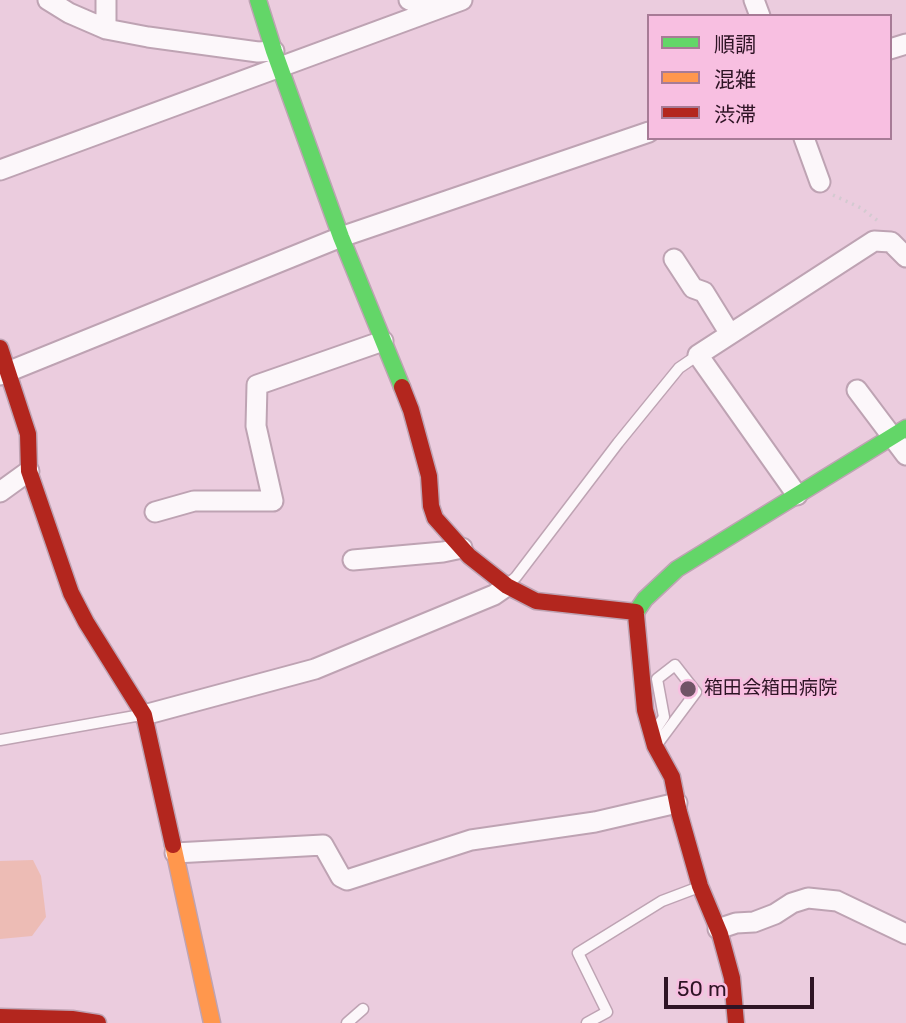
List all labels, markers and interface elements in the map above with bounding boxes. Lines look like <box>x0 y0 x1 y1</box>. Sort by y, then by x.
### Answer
legend <box>647 14 892 140</box>
text: 順調 <box>714 32 756 57</box>
text: 混雑 <box>714 67 756 92</box>
text: 渋滞 <box>714 102 756 127</box>
place label: 箱田会箱田病院 <box>704 678 837 700</box>
marker: 箱田会箱田病院 <box>678 679 698 699</box>
scale bar <box>668 964 818 1008</box>
text: 50 m <box>677 976 727 1001</box>

